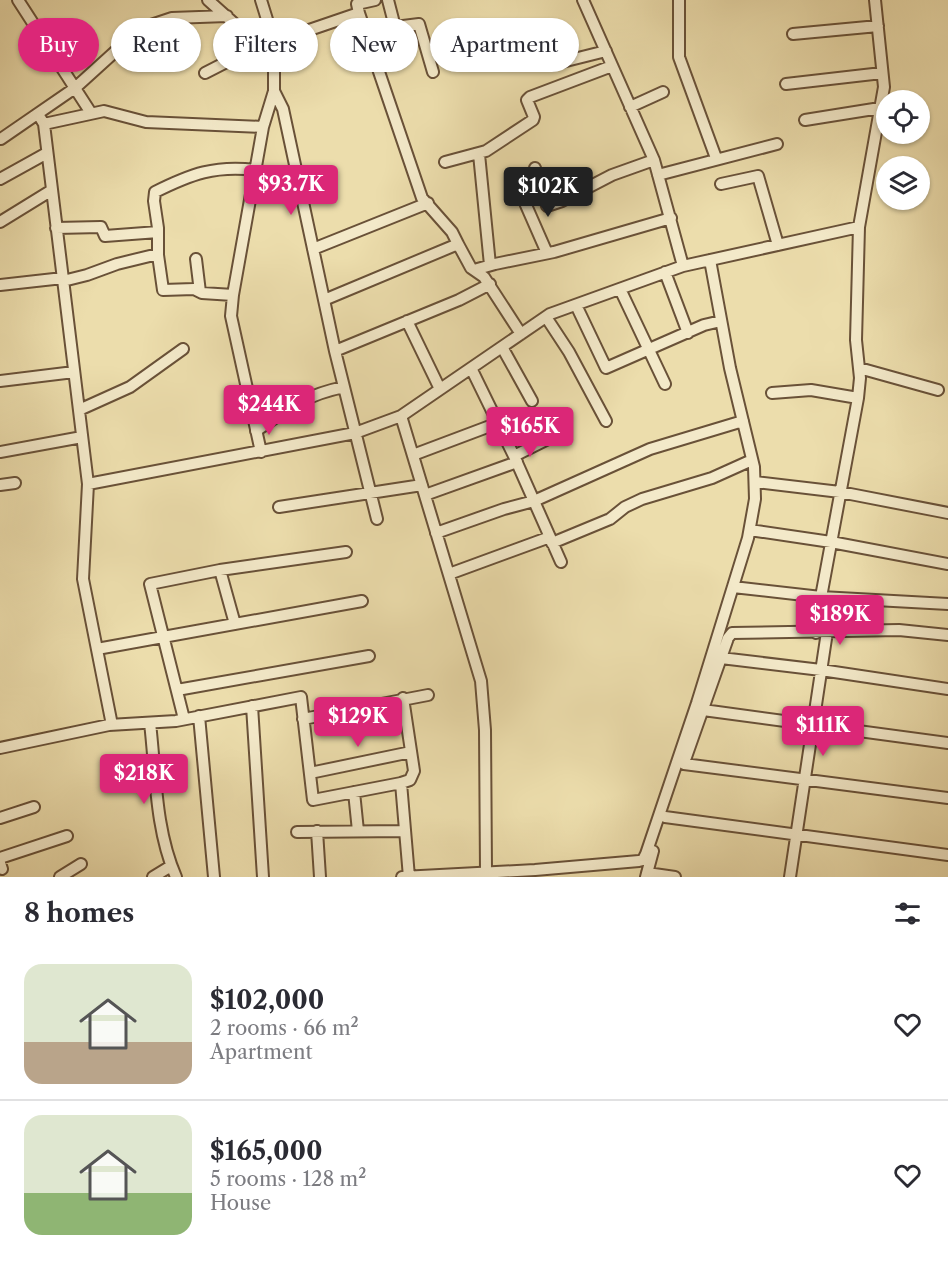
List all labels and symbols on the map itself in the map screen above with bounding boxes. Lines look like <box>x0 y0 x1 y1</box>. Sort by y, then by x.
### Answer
pin: $93.7K <box>242 165 340 216</box>
pin: $102K <box>506 167 590 218</box>
pin: $244K <box>227 385 311 436</box>
pin: $165K <box>488 407 572 458</box>
pin: $189K <box>798 595 882 646</box>
pin: $129K <box>316 697 400 748</box>
pin: $111K <box>781 706 865 757</box>
pin: $218K <box>102 754 186 805</box>

